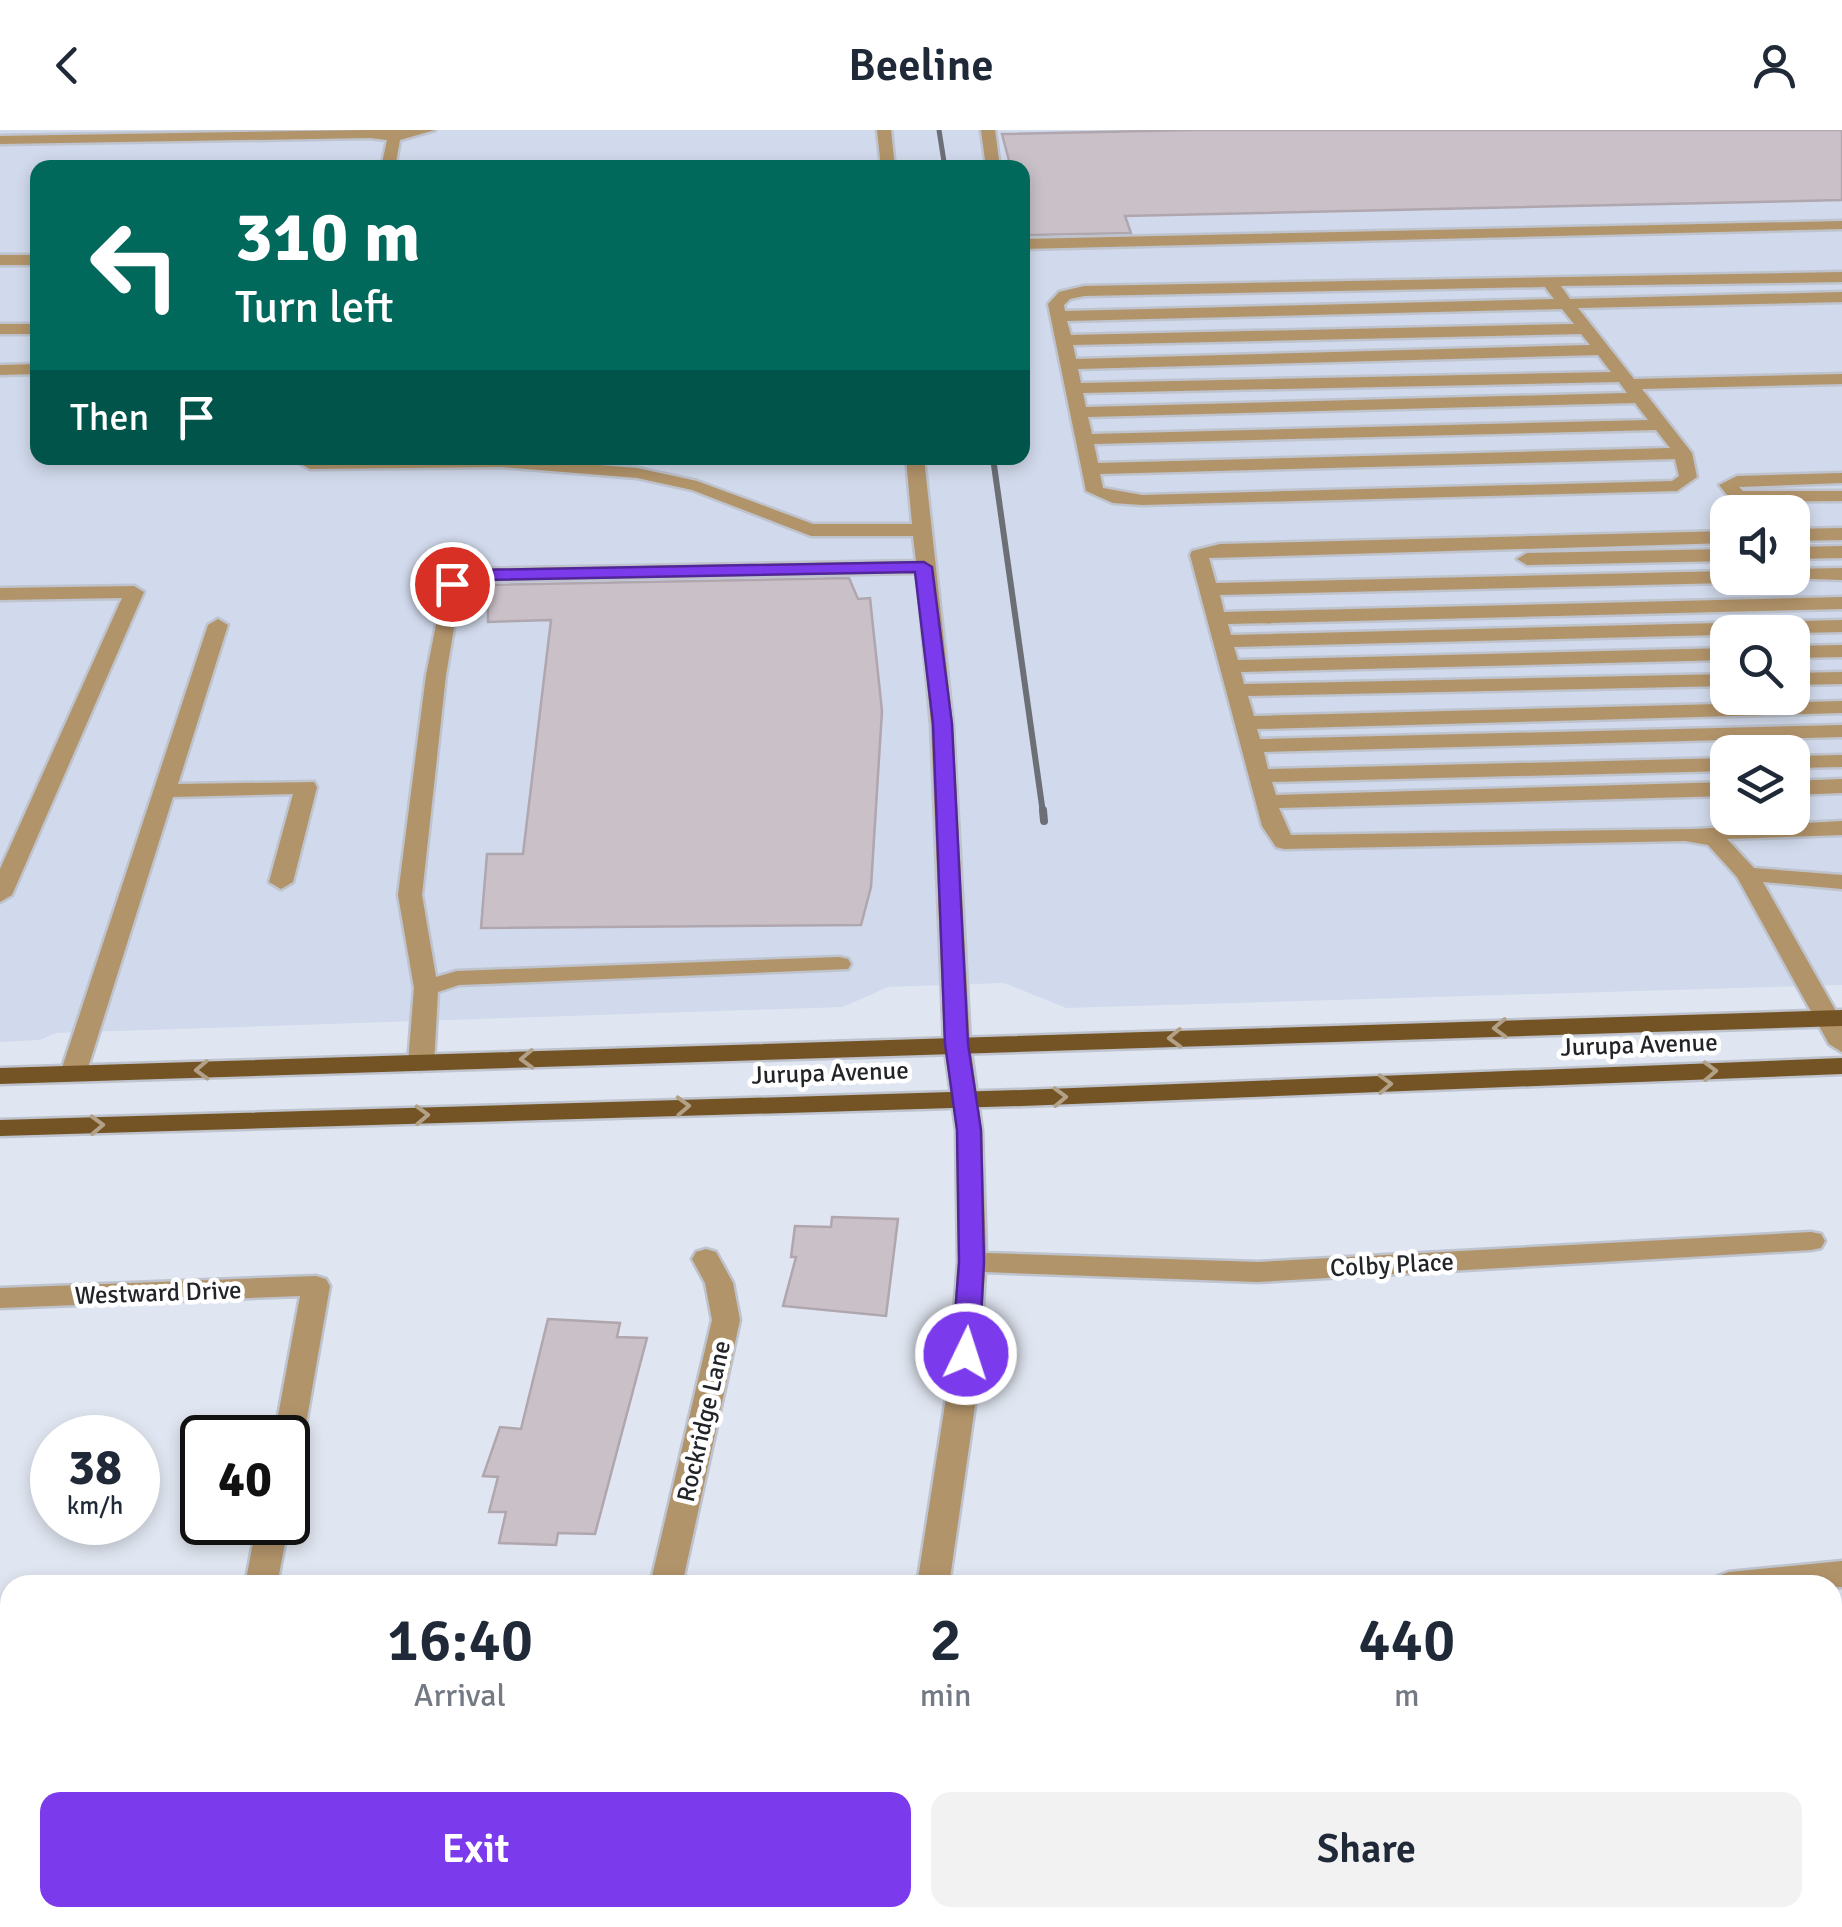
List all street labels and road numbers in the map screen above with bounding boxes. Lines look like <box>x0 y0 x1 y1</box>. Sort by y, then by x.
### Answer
street label: Jurupa Avenue <box>1560 1026 1718 1063</box>
street label: Jurupa Avenue <box>751 1054 909 1091</box>
street label: Colby Place <box>1329 1246 1455 1283</box>
street label: Westward Drive <box>74 1274 242 1311</box>
street label: Rockridge Lane <box>670 1337 737 1505</box>

